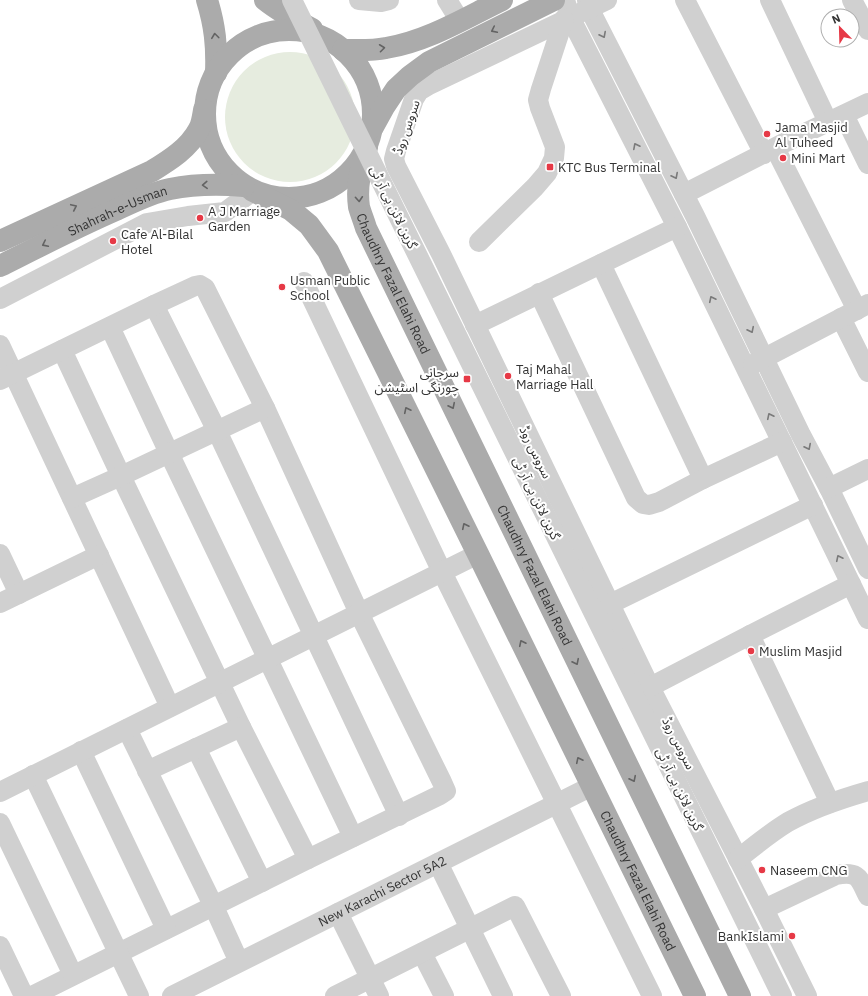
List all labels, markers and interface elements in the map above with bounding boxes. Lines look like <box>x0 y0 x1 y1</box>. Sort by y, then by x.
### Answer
north arrow <box>820 8 860 48</box>
text: N <box>830 11 843 27</box>
one-way arrow <box>491 25 498 33</box>
one-way arrow <box>598 31 606 39</box>
one-way arrow <box>211 33 220 39</box>
one-way arrow <box>379 44 385 53</box>
street label: سروس روڈ <box>389 98 424 157</box>
place label: Jama Masjid Al Tuheed <box>775 119 848 151</box>
marker: Jama Masjid Al Tuheed <box>762 129 772 139</box>
one-way arrow <box>633 142 640 150</box>
place label: Mini Mart <box>791 150 845 167</box>
marker: Mini Mart <box>778 153 788 163</box>
place label: KTC Bus Terminal <box>558 159 661 176</box>
marker: KTC Bus Terminal <box>545 162 555 172</box>
street label: گرین لائن بی آر ٹی <box>366 163 421 252</box>
one-way arrow <box>670 172 678 179</box>
one-way arrow <box>202 180 208 189</box>
street label: Shahrah-e-Usman <box>65 182 169 240</box>
one-way arrow <box>355 196 363 202</box>
place label: A J Marriage Garden <box>208 203 280 235</box>
one-way arrow <box>69 204 77 212</box>
street label: Chaudhry Fazal Elahi Road <box>353 211 434 357</box>
marker: A J Marriage Garden <box>195 213 205 223</box>
place label: Cafe Al-Bilal Hotel <box>121 226 194 258</box>
marker: Cafe Al-Bilal Hotel <box>108 236 118 246</box>
one-way arrow <box>41 239 49 247</box>
place label: Usman Public School <box>290 272 370 304</box>
marker: Usman Public School <box>277 282 287 292</box>
one-way arrow <box>710 296 717 304</box>
one-way arrow <box>746 326 754 334</box>
place label: Taj Mahal Marriage Hall <box>516 361 594 393</box>
place label: سرجانی چورنگی اسٹیشن <box>375 364 459 397</box>
marker: Taj Mahal Marriage Hall <box>503 371 513 381</box>
marker: سرجانی چورنگی اسٹیشن <box>462 374 472 384</box>
one-way arrow <box>447 402 455 410</box>
one-way arrow <box>404 407 412 414</box>
one-way arrow <box>767 413 775 421</box>
street label: سروس روڈ <box>515 423 556 481</box>
one-way arrow <box>803 443 811 451</box>
street label: گرین لائن بی آر ٹی <box>509 454 564 543</box>
street label: Chaudhry Fazal Elahi Road <box>493 502 576 648</box>
one-way arrow <box>462 523 469 531</box>
one-way arrow <box>836 555 843 563</box>
one-way arrow <box>519 640 527 647</box>
place label: Muslim Masjid <box>759 643 842 660</box>
marker: Muslim Masjid <box>746 646 756 656</box>
one-way arrow <box>572 657 579 665</box>
street label: سروس روڈ <box>658 714 699 772</box>
street label: گرین لائن بی آر ٹی <box>652 745 707 834</box>
one-way arrow <box>576 757 584 764</box>
one-way arrow <box>628 774 636 782</box>
street label: Chaudhry Fazal Elahi Road <box>596 808 679 954</box>
street label: New Karachi Sector 5A2 <box>315 852 449 931</box>
place label: Naseem CNG <box>770 862 847 879</box>
marker: Naseem CNG <box>757 865 767 875</box>
place label: BankIslami <box>718 928 784 945</box>
marker: BankIslami <box>787 931 797 941</box>

